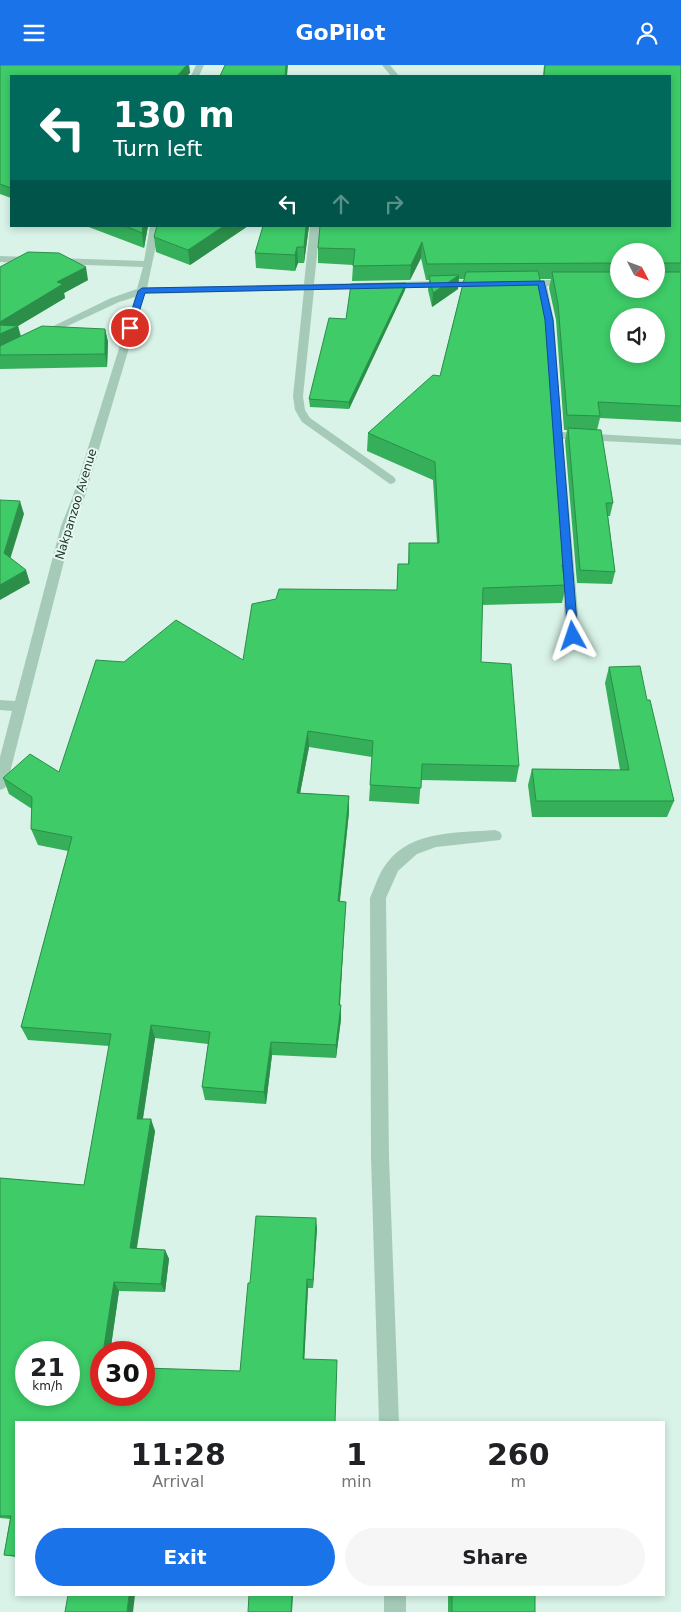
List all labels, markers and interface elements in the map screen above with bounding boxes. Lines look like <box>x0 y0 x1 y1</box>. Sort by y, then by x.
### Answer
icon: menu <box>20 19 48 47</box>
icon: person <box>633 19 661 47</box>
text: GoPilot <box>295 20 386 45</box>
icon: left <box>30 95 95 160</box>
text: 130 m <box>113 95 235 135</box>
text: Turn left <box>113 136 202 161</box>
icon: left <box>274 190 302 218</box>
icon: ahead <box>327 190 355 218</box>
icon: right <box>380 190 408 218</box>
north arrow <box>610 243 665 297</box>
map controls <box>610 243 665 363</box>
pin <box>109 307 151 349</box>
button: sound <box>610 308 665 363</box>
icon: arrive <box>116 314 144 342</box>
street label: Nakpanzoo Avenue <box>52 447 100 561</box>
position arrow <box>546 609 598 661</box>
speed limit sign: 30 <box>90 1341 155 1406</box>
text: 21 <box>30 1353 65 1382</box>
text: km/h <box>32 1379 63 1393</box>
text: 11:28 <box>130 1437 226 1472</box>
text: 1 <box>346 1437 367 1472</box>
text: 260 <box>487 1437 550 1472</box>
text: Arrival <box>152 1472 204 1491</box>
text: min <box>341 1472 372 1491</box>
text: m <box>510 1472 526 1491</box>
button: Exit <box>35 1528 335 1586</box>
button: Share <box>345 1528 645 1586</box>

